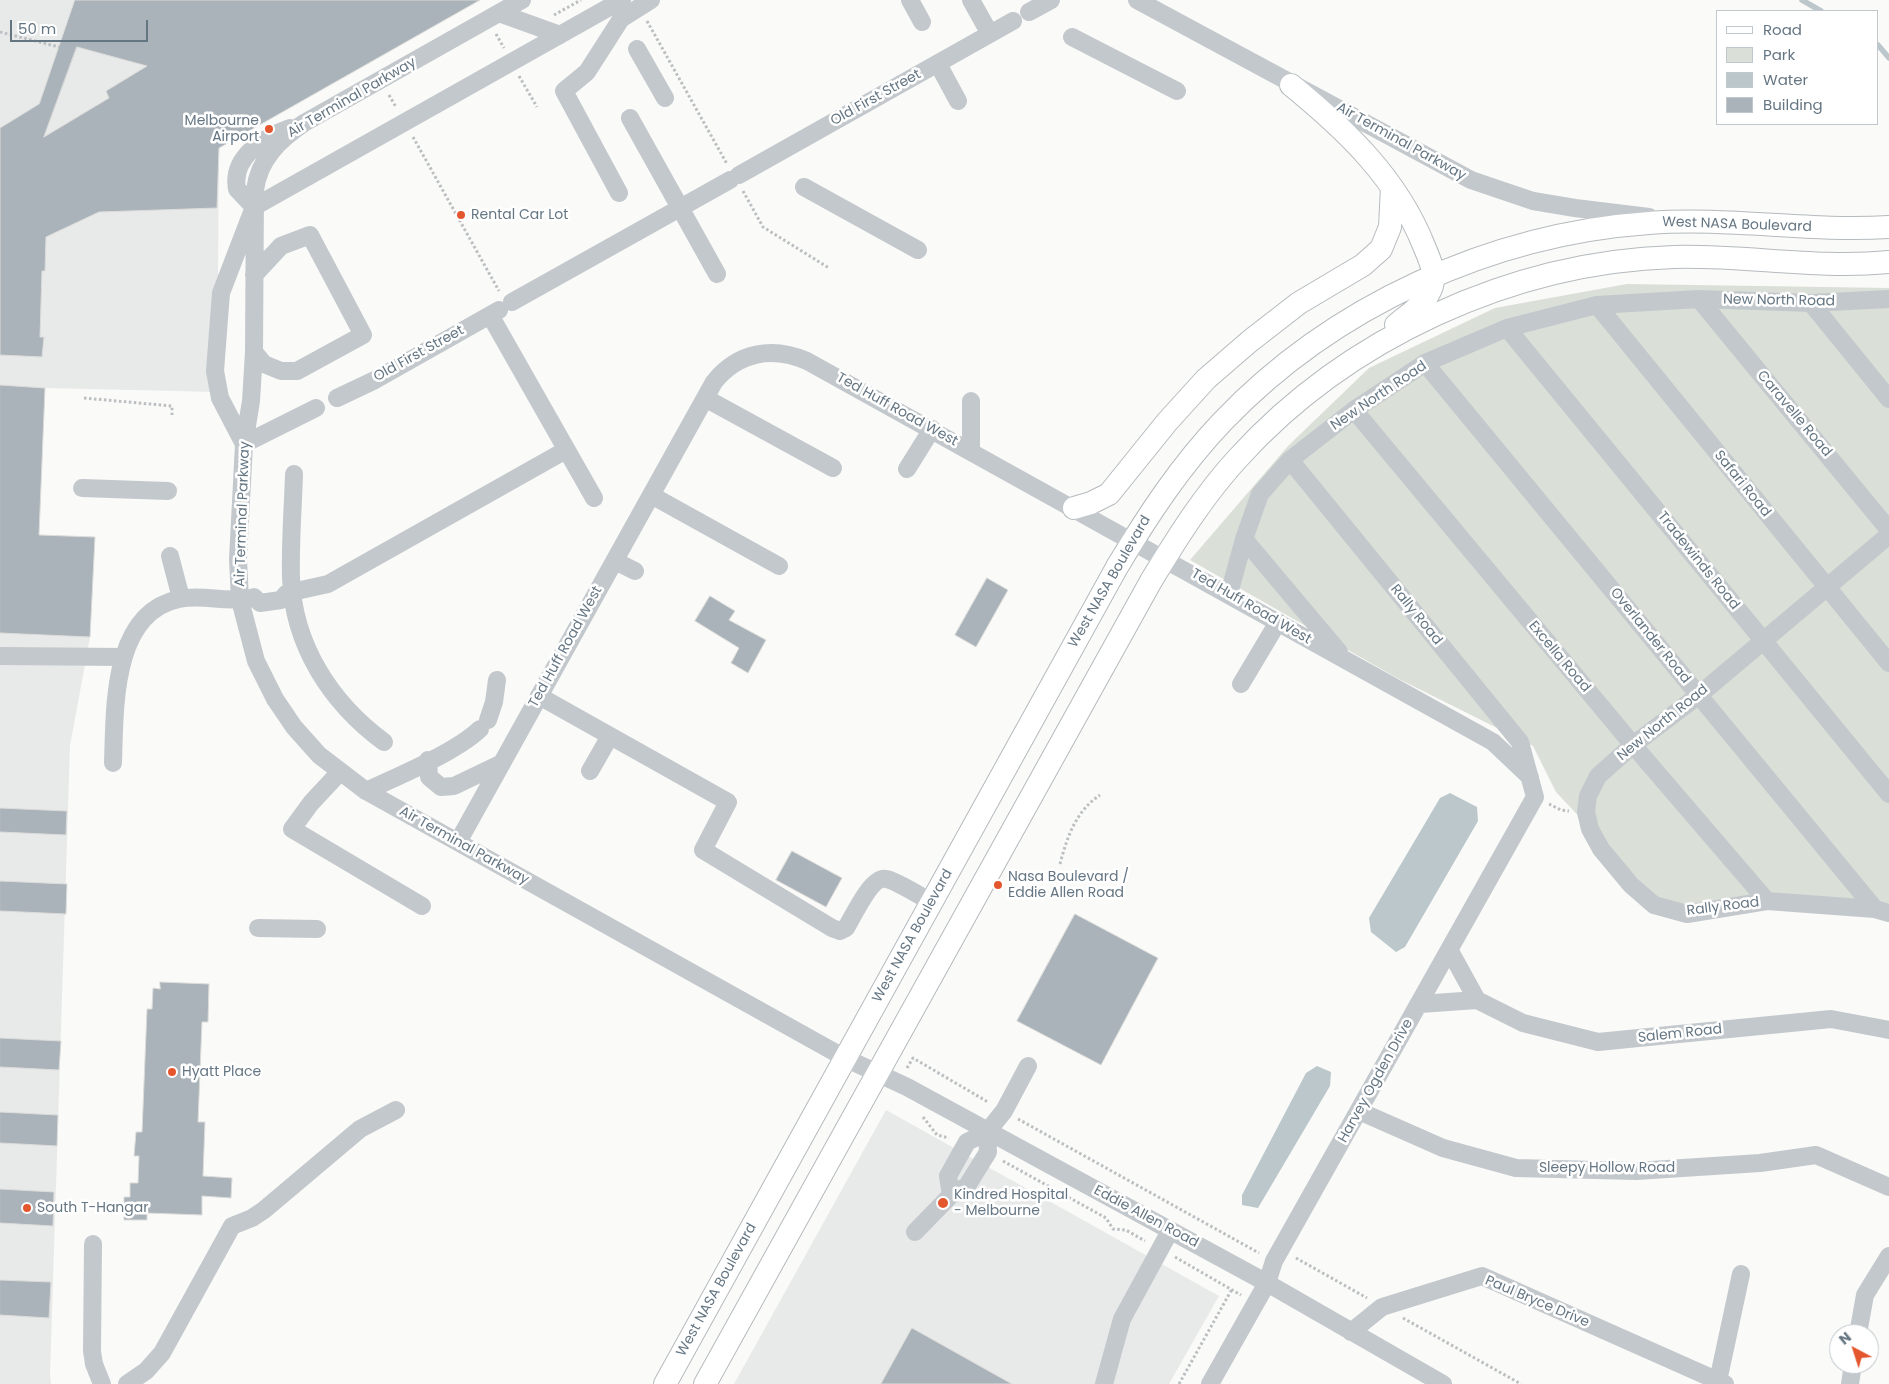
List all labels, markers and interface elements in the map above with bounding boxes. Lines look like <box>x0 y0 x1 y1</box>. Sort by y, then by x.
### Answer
scale bar <box>12 10 150 42</box>
legend <box>1716 10 1879 125</box>
text: 50 m <box>18 18 56 39</box>
text: Road <box>1763 19 1802 40</box>
text: Park <box>1763 44 1795 65</box>
street label: Air Terminal Parkway <box>285 54 419 142</box>
street label: Old First Street <box>828 66 924 130</box>
text: Water <box>1763 69 1808 90</box>
text: Building <box>1763 94 1823 115</box>
street label: Air Terminal Parkway <box>1333 99 1469 185</box>
place label: Melbourne Airport <box>185 113 259 146</box>
marker: Melbourne Airport <box>263 123 275 135</box>
place label: Rental Car Lot <box>471 207 568 223</box>
marker: Rental Car Lot <box>455 209 467 221</box>
street label: West NASA Boulevard <box>1662 214 1812 236</box>
street label: New North Road <box>1723 292 1835 310</box>
street label: Old First Street <box>371 322 467 386</box>
street label: New North Road <box>1328 358 1430 434</box>
street label: Caravelle Road <box>1753 368 1835 460</box>
street label: Ted Huff Road West <box>833 370 961 450</box>
street label: Air Terminal Parkway <box>232 441 254 587</box>
street label: Safari Road <box>1710 447 1774 521</box>
street label: Tradewinds Road <box>1653 509 1743 613</box>
street label: West NASA Boulevard <box>1065 513 1155 651</box>
street label: Ted Huff Road West <box>1188 566 1314 648</box>
street label: Rally Road <box>1387 581 1445 649</box>
street label: Ted Huff Road West <box>526 583 606 711</box>
street label: Overlander Road <box>1606 585 1694 687</box>
street label: Excella Road <box>1524 618 1594 696</box>
street label: New North Road <box>1614 681 1712 765</box>
street label: Air Terminal Parkway <box>396 803 532 889</box>
street label: West NASA Boulevard <box>869 866 957 1006</box>
place label: Nasa Boulevard / Eddie Allen Road <box>1008 869 1129 902</box>
marker: Nasa Boulevard / Eddie Allen Road <box>992 879 1004 891</box>
street label: Rally Road <box>1686 894 1760 920</box>
street label: Harvey Ogden Drive <box>1335 1016 1417 1146</box>
street label: Salem Road <box>1637 1021 1723 1047</box>
place label: Hyatt Place <box>182 1064 261 1080</box>
marker: Hyatt Place <box>166 1066 178 1078</box>
street label: Sleepy Hollow Road <box>1539 1160 1675 1176</box>
street label: Eddie Allen Road <box>1091 1182 1201 1252</box>
place label: Kindred Hospital - Melbourne <box>954 1187 1068 1220</box>
marker: Kindred Hospital - Melbourne <box>936 1196 950 1210</box>
place label: South T-Hangar <box>37 1200 148 1216</box>
marker: South T-Hangar <box>21 1202 33 1214</box>
street label: West NASA Boulevard <box>673 1220 761 1360</box>
street label: Paul Bryce Drive <box>1482 1273 1592 1331</box>
north arrow <box>1829 1324 1879 1374</box>
text: N <box>1835 1327 1855 1349</box>

